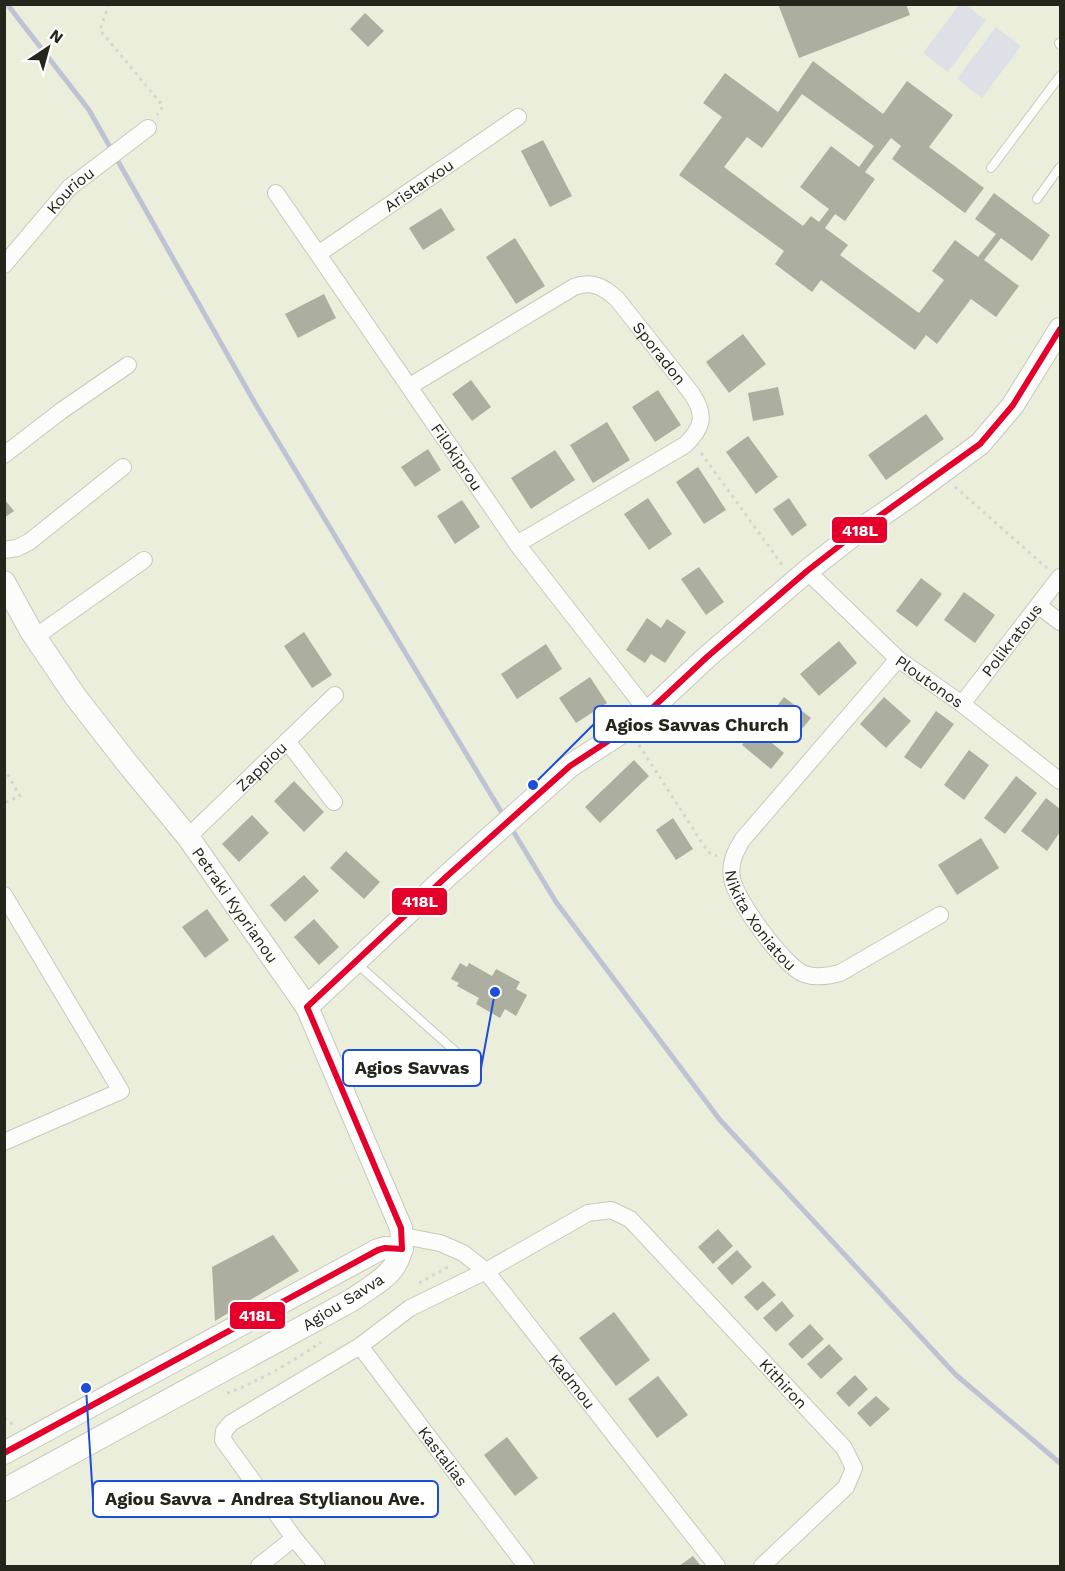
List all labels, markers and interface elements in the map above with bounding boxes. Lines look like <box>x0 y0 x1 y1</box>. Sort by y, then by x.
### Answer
north arrow <box>18 18 78 78</box>
text: N <box>46 25 67 47</box>
street label: Aristarxou <box>380 155 457 215</box>
street label: Kouriou <box>42 163 98 218</box>
street label: Sporadon <box>629 318 690 388</box>
street label: Filokiprou <box>427 419 487 494</box>
line badge: 418L <box>831 516 888 544</box>
text: 418L <box>842 521 879 540</box>
street label: Polikratous <box>977 600 1046 680</box>
street label: Ploutonos <box>892 651 967 711</box>
callout: Agios Savvas Church <box>594 706 801 742</box>
text: Agios Savvas Church <box>605 714 789 735</box>
street label: Zappiou <box>232 737 291 795</box>
street label: Petraki Kyprianou <box>188 843 283 966</box>
street label: Nikita Xoniatou <box>721 869 800 974</box>
line badge: 418L <box>391 887 448 916</box>
text: 418L <box>402 892 439 911</box>
callout: Agios Savvas <box>343 1050 481 1086</box>
text: Agios Savvas <box>355 1057 470 1078</box>
street label: Agiou Savva <box>299 1269 387 1335</box>
line badge: 418L <box>229 1301 286 1330</box>
text: 418L <box>239 1306 276 1325</box>
street label: Kadmou <box>545 1350 600 1412</box>
street label: Kithiron <box>756 1354 812 1412</box>
street label: Kastalias <box>414 1422 472 1490</box>
callout: Agiou Savva - Andrea Stylianou Ave. <box>93 1481 438 1517</box>
text: Agiou Savva - Andrea Stylianou Ave. <box>105 1488 425 1509</box>

